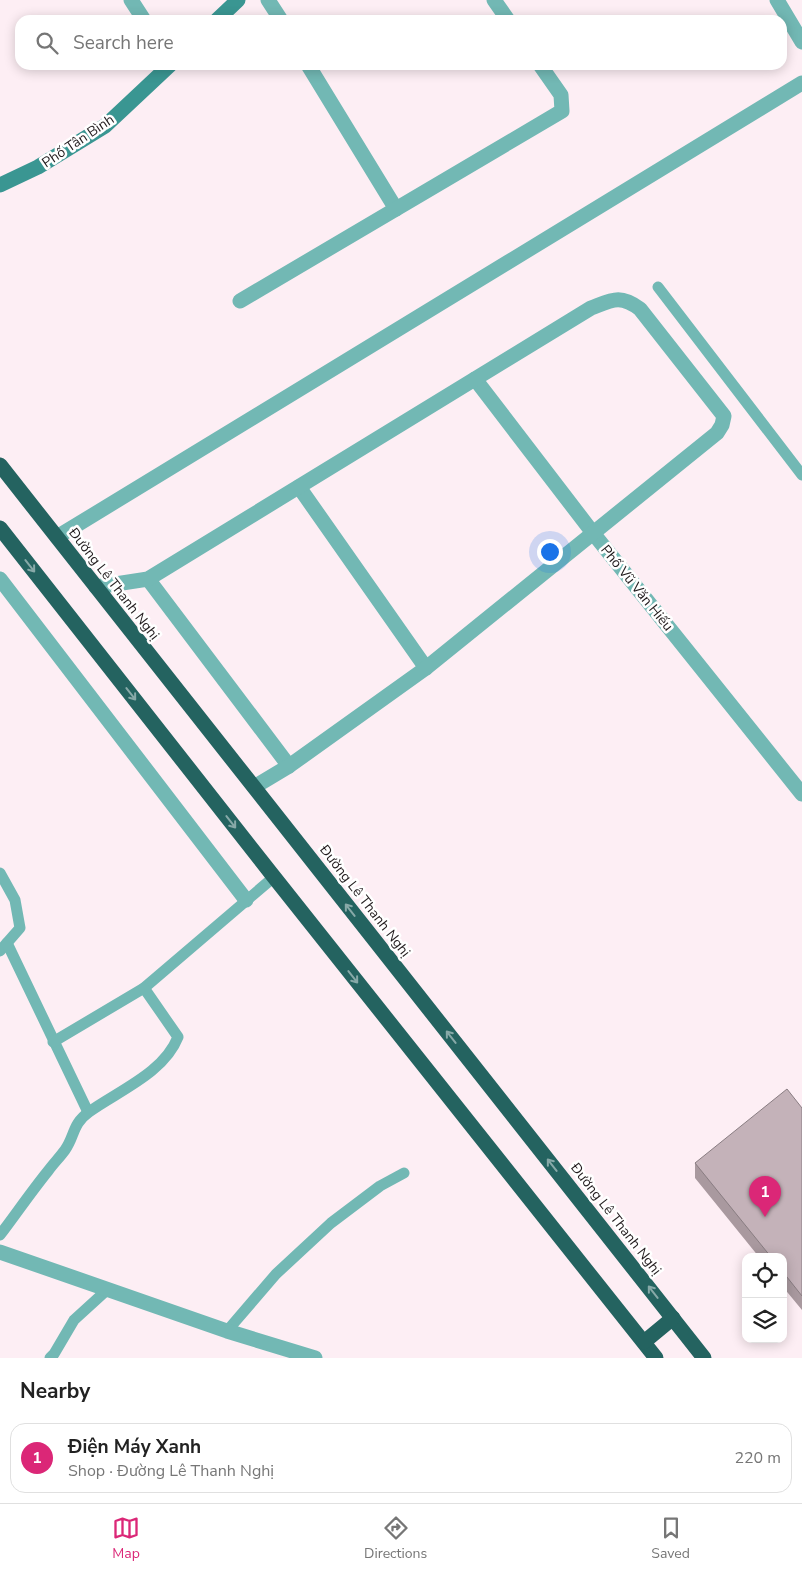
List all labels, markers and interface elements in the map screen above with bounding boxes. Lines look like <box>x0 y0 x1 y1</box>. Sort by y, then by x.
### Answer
search box <box>15 15 787 70</box>
icon: search <box>33 29 61 57</box>
text: Search here <box>73 30 174 56</box>
street label: Phố Tân Bình <box>38 110 118 172</box>
street label: Đường Lê Thanh Nghị <box>64 523 164 644</box>
your location <box>537 539 563 565</box>
street label: Phố Vũ Văn Hiếu <box>596 541 678 635</box>
one-way arrow <box>25 559 36 572</box>
one-way arrow <box>125 687 136 700</box>
one-way arrow <box>225 815 236 828</box>
street label: Đường Lê Thanh Nghị <box>315 840 415 961</box>
one-way arrow <box>345 903 356 916</box>
one-way arrow <box>348 970 359 983</box>
one-way arrow <box>446 1031 457 1044</box>
one-way arrow <box>546 1158 557 1171</box>
street label: Đường Lê Thanh Nghị <box>566 1158 666 1279</box>
pin: 1 <box>749 1176 781 1217</box>
map controls <box>742 1253 787 1343</box>
button: locate <box>742 1253 787 1298</box>
one-way arrow <box>647 1286 658 1299</box>
button: layers <box>742 1298 787 1343</box>
text: Nearby <box>20 1377 90 1405</box>
text: Điện Máy Xanh <box>68 1434 201 1460</box>
text: 1 <box>32 1447 42 1469</box>
text: 220 m <box>734 1447 781 1469</box>
text: Shop · Đường Lê Thanh Nghị <box>68 1460 274 1482</box>
tab: Map <box>112 1514 140 1563</box>
tab: Directions <box>364 1514 427 1563</box>
tab: Saved <box>651 1514 690 1563</box>

